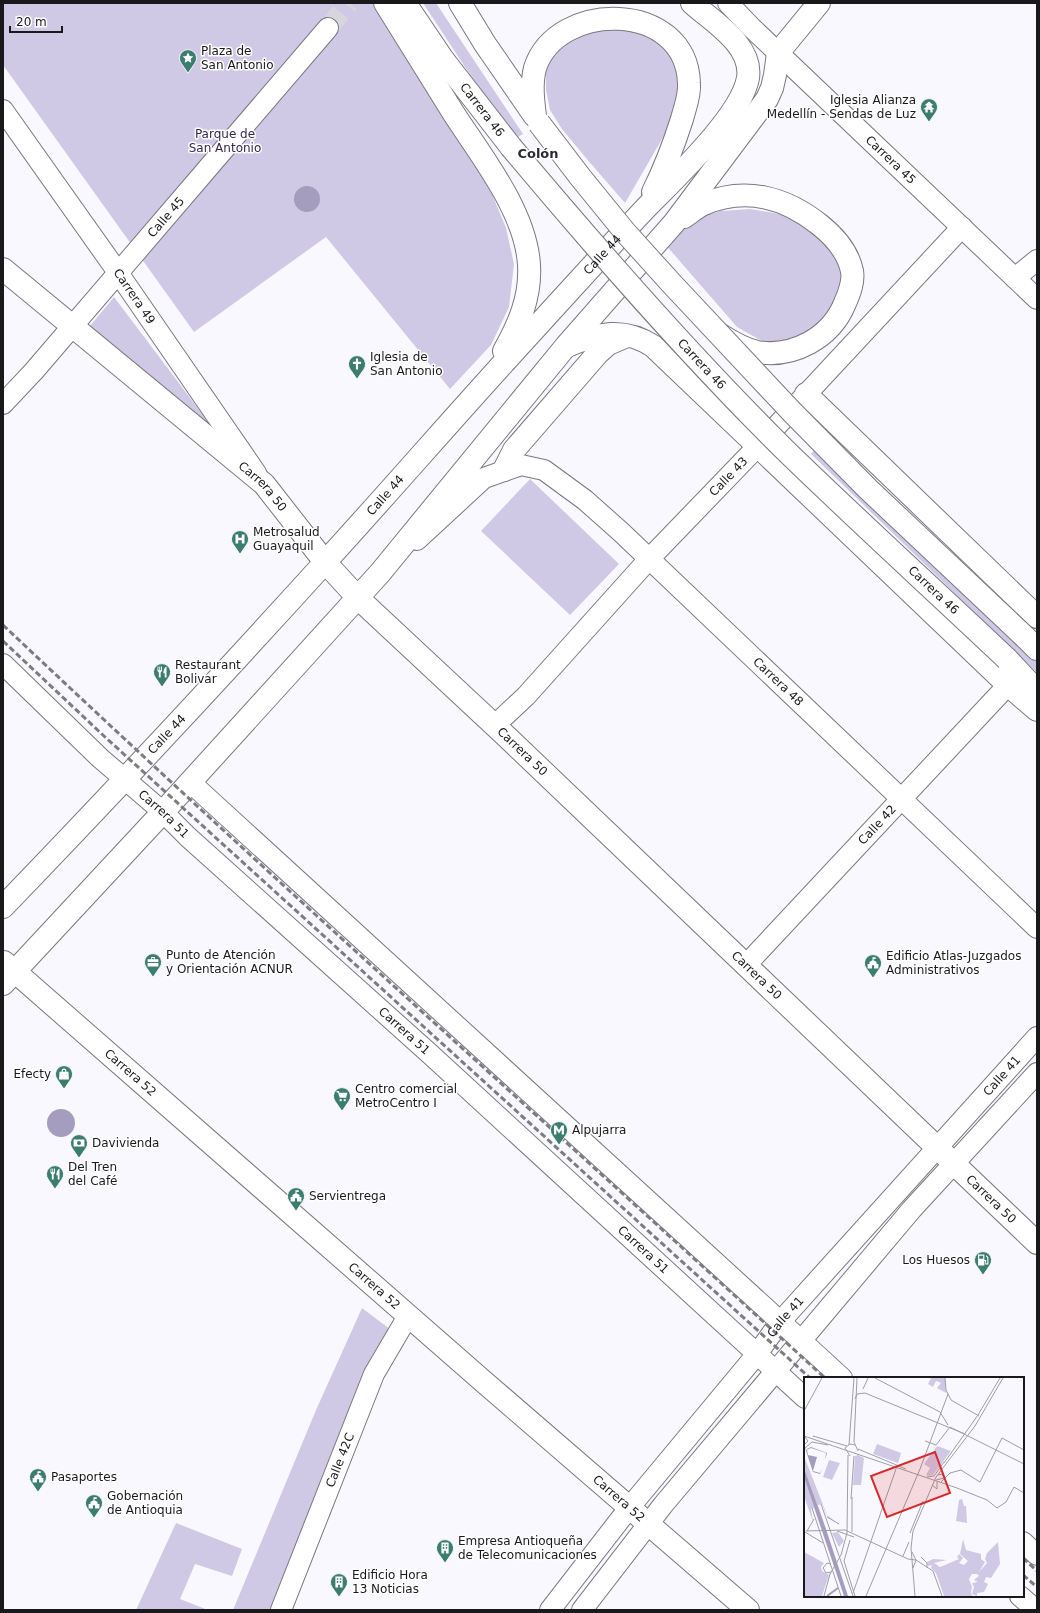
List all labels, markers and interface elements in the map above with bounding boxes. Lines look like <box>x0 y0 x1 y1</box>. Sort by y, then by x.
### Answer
scale bar <box>10 8 62 34</box>
text: 20 m <box>16 15 47 29</box>
place label: Plaza de San Antonio <box>201 44 274 72</box>
place icon: Plaza de San Antonio <box>178 48 198 73</box>
street label: Carrera 46 <box>457 80 507 139</box>
place label: Iglesia Alianza Medellín - Sendas de Luz <box>767 93 916 121</box>
temple icon: Iglesia Alianza Medellín - Sendas de Luz <box>919 97 939 122</box>
park label: Parque de San Antonio <box>189 127 261 155</box>
street label: Carrera 45 <box>863 133 919 187</box>
district label: Colón <box>517 146 559 161</box>
street label: Calle 45 <box>145 194 187 240</box>
street label: Calle 44 <box>581 232 624 277</box>
street label: Carrera 49 <box>110 266 158 327</box>
street label: Carrera 46 <box>675 336 729 392</box>
place label: Iglesia de San Antonio <box>370 350 443 378</box>
church icon: Iglesia de San Antonio <box>347 354 367 379</box>
street label: Calle 43 <box>706 454 750 499</box>
street label: Carrera 50 <box>236 459 290 514</box>
street label: Calle 44 <box>364 472 407 518</box>
place label: Metrosalud Guayaquil <box>253 525 320 553</box>
hospital icon: Metrosalud Guayaquil <box>230 529 250 554</box>
street label: Carrera 46 <box>905 563 962 617</box>
street label: Carrera 48 <box>750 654 806 709</box>
place label: Restaurant Bolivar <box>175 658 241 686</box>
restaurant icon: Restaurant Bolivar <box>152 662 172 687</box>
street label: Calle 44 <box>145 712 189 757</box>
street label: Carrera 50 <box>494 725 550 779</box>
street label: Carrera 51 <box>136 787 192 841</box>
street label: Calle 42 <box>855 802 899 847</box>
place label: Punto de Atención y Orientación ACNUR <box>166 948 293 976</box>
street label: Carrera 50 <box>729 948 785 1003</box>
place label: Edificio Atlas-Juzgados Administrativos <box>886 949 1021 977</box>
office icon: Punto de Atención y Orientación ACNUR <box>143 952 163 977</box>
public building icon: Edificio Atlas-Juzgados Administrativos <box>863 953 883 978</box>
street label: Carrera 51 <box>376 1004 433 1058</box>
street label: Carrera 52 <box>102 1046 159 1099</box>
street label: Calle 41 <box>980 1053 1023 1099</box>
shop icon: Efecty <box>54 1064 74 1089</box>
place label: Efecty <box>13 1067 51 1081</box>
place label: Centro comercial MetroCentro I <box>355 1082 457 1110</box>
supermarket icon: Centro comercial MetroCentro I <box>332 1086 352 1111</box>
metro station icon: Alpujarra <box>549 1120 569 1145</box>
place label: Alpujarra <box>572 1123 626 1137</box>
bank icon: Davivienda <box>69 1133 89 1158</box>
place label: Davivienda <box>92 1136 159 1150</box>
place label: Del Tren del Café <box>68 1160 118 1188</box>
restaurant icon: Del Tren del Café <box>45 1164 65 1189</box>
street label: Carrera 50 <box>963 1172 1019 1226</box>
public building icon: Servientrega <box>286 1186 306 1211</box>
place label: Servientrega <box>309 1189 386 1203</box>
street label: Carrera 51 <box>615 1223 672 1277</box>
fuel station icon: Los Huesos <box>973 1250 993 1275</box>
place label: Los Huesos <box>902 1253 970 1267</box>
street label: Carrera 52 <box>346 1260 403 1312</box>
street label: Calle 41 <box>764 1294 806 1340</box>
inset map <box>804 1377 1024 1597</box>
street label: Calle 42C <box>323 1431 357 1489</box>
public building icon: Pasaportes <box>28 1467 48 1492</box>
place label: Pasaportes <box>51 1470 117 1484</box>
street label: Carrera 52 <box>590 1472 648 1525</box>
place label: Gobernación de Antioquia <box>107 1489 183 1517</box>
public building icon: Gobernación de Antioquia <box>84 1493 104 1518</box>
place label: Empresa Antioqueña de Telecomunicaciones <box>458 1534 597 1562</box>
building icon: Empresa Antioqueña de Telecomunicaciones <box>435 1538 455 1563</box>
place label: Edificio Hora 13 Noticias <box>352 1568 428 1596</box>
building icon: Edificio Hora 13 Noticias <box>329 1572 349 1597</box>

